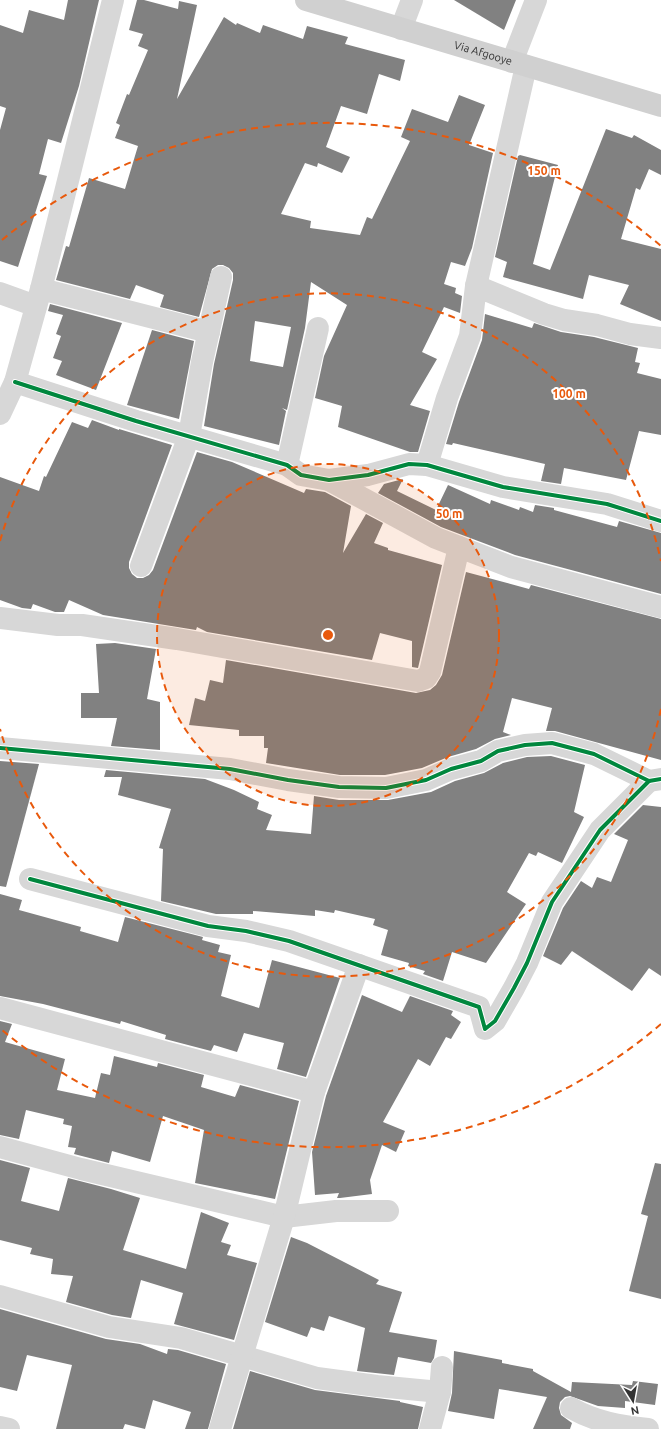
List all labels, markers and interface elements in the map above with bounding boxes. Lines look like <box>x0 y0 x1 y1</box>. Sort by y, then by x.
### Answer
street label: Via Afgooye <box>453 39 514 67</box>
text: 150 m <box>527 164 561 177</box>
text: 100 m <box>552 387 586 400</box>
text: 50 m <box>436 507 462 520</box>
centre of rings <box>321 628 335 642</box>
north arrow <box>613 1381 653 1421</box>
text: N <box>630 1404 640 1417</box>

